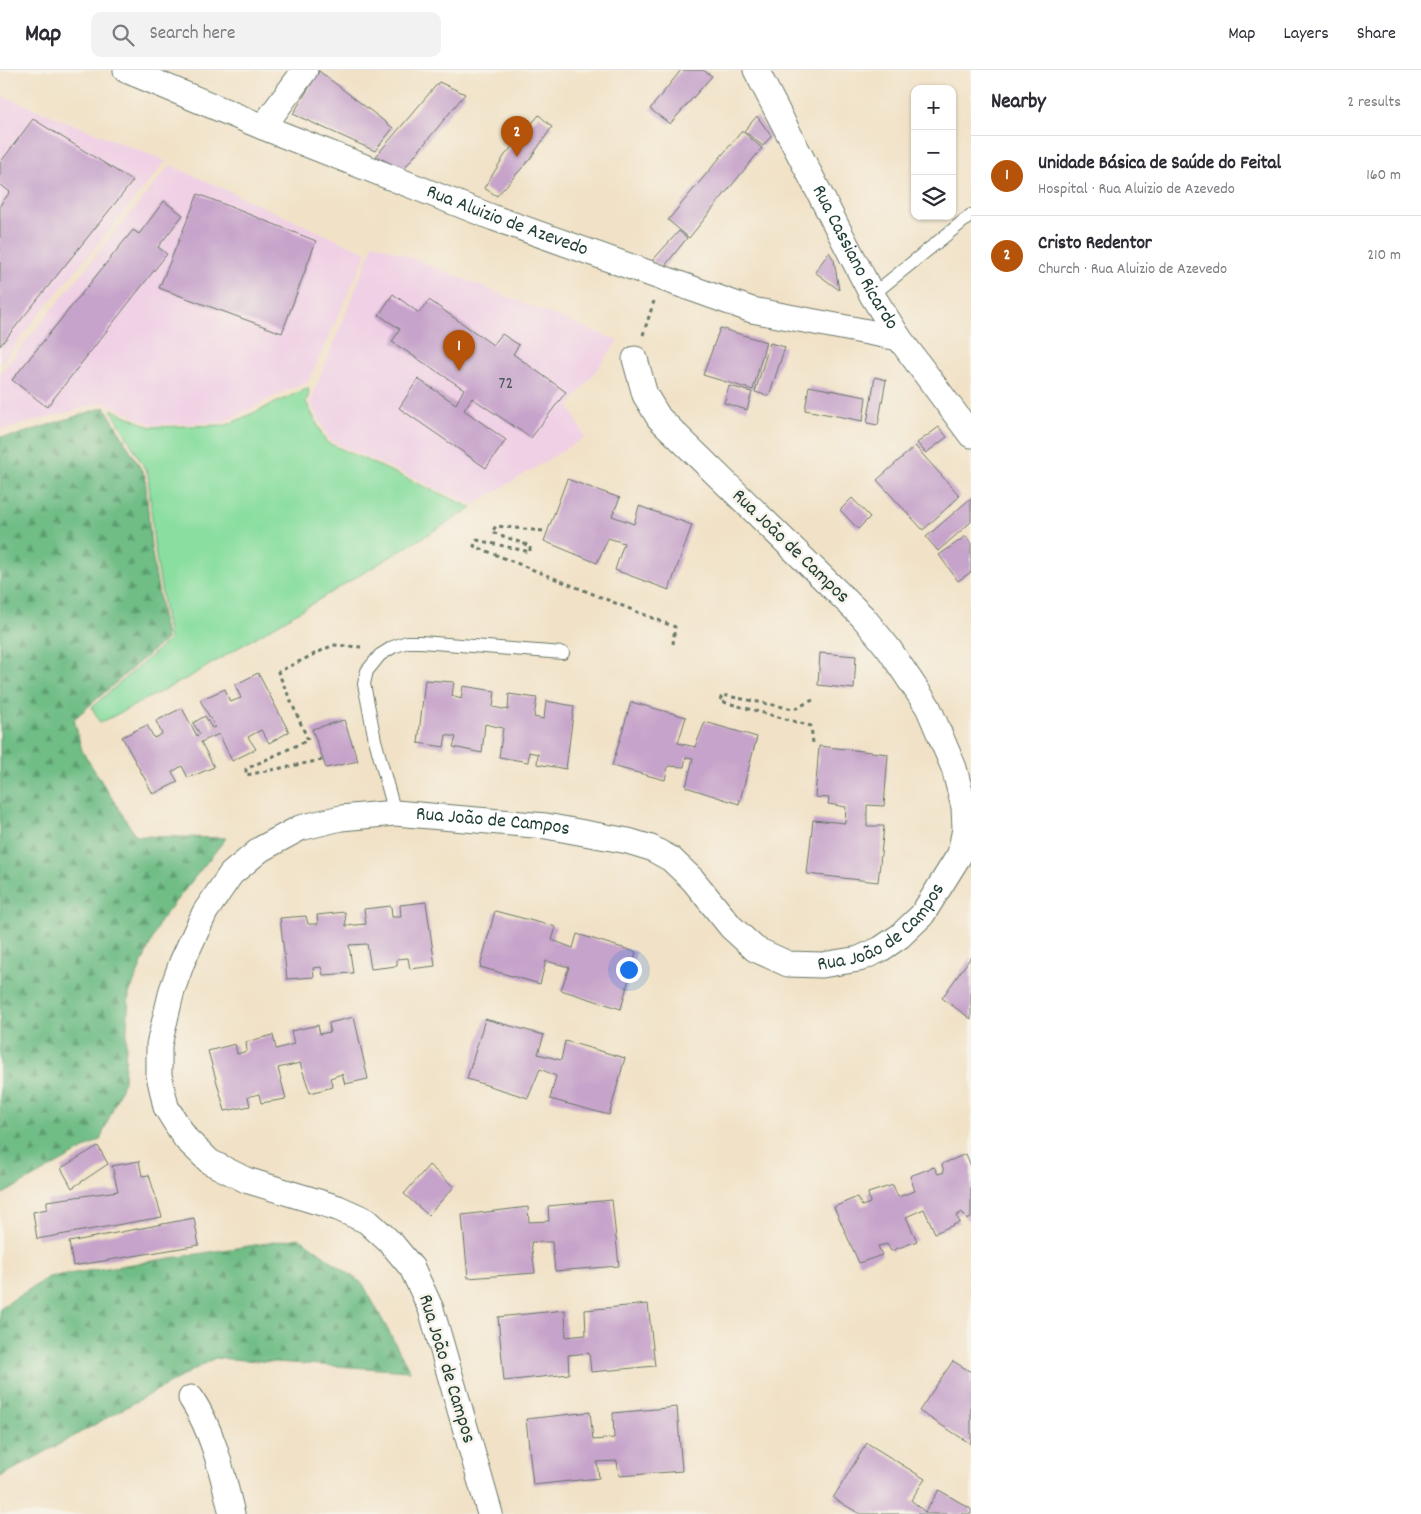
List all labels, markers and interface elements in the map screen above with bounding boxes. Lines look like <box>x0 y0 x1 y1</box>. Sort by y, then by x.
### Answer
search box <box>91 12 441 57</box>
text: Map <box>25 18 61 52</box>
icon: search <box>109 21 137 49</box>
text: Search here <box>149 21 235 48</box>
text: Map <box>1228 22 1255 47</box>
text: Layers <box>1283 22 1329 47</box>
text: Share <box>1357 22 1396 47</box>
map controls <box>911 85 956 220</box>
button: + <box>911 85 956 130</box>
text: Nearby <box>991 88 1046 118</box>
text: 2 results <box>1347 91 1401 114</box>
pin: 2 <box>501 116 533 157</box>
button: − <box>911 130 956 175</box>
text: Unidade Básica de Saúde do Feital <box>1038 151 1281 178</box>
text: 1 <box>1005 164 1009 187</box>
text: 160 m <box>1366 164 1401 187</box>
button: layers <box>911 175 956 220</box>
text: Hospital · Rua Aluizio de Azevedo <box>1038 178 1235 201</box>
street label: Rua Aluizio de Azevedo <box>422 179 592 264</box>
street label: Rua Cassiano Ricardo <box>804 181 905 336</box>
text: Cristo Redentor <box>1038 231 1152 258</box>
text: 2 <box>1004 244 1011 267</box>
text: 210 m <box>1367 244 1401 267</box>
text: Church · Rua Aluizio de Azevedo <box>1038 258 1227 281</box>
pin: 1 <box>443 330 475 371</box>
house number: 72 <box>499 372 513 397</box>
street label: Rua João de Campos <box>725 483 855 611</box>
street label: Rua João de Campos <box>415 801 572 844</box>
street label: Rua João de Campos <box>815 878 952 980</box>
your location <box>616 957 642 983</box>
street label: Rua João de Campos <box>410 1291 482 1447</box>

